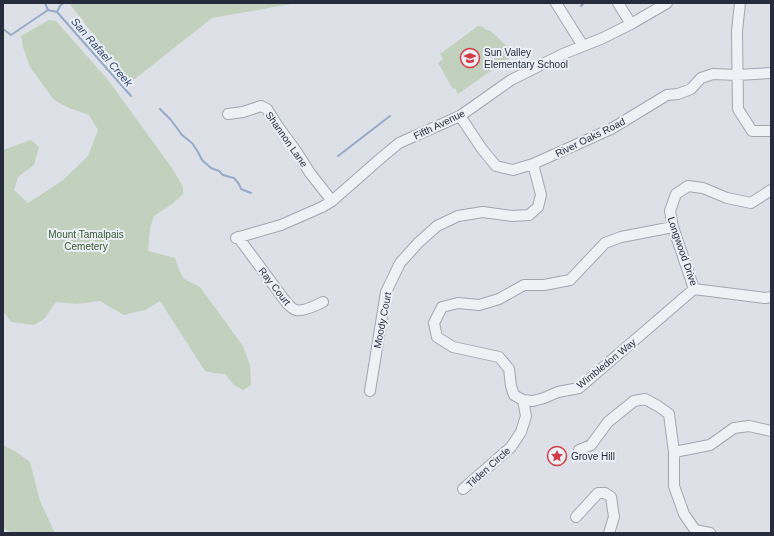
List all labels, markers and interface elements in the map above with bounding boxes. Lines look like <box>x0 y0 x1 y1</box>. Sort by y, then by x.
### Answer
water label: San Rafael Creek <box>69 15 135 89</box>
school or university icon: Sun Valley Elementary School <box>459 47 481 69</box>
place label: Sun Valley Elementary School <box>484 47 568 70</box>
street label: Fifth Avenue <box>412 107 467 142</box>
street label: Shannon Lane <box>263 109 310 169</box>
street label: River Oaks Road <box>554 116 627 159</box>
street label: Longwood Drive <box>666 215 700 288</box>
park label: Mount Tamalpais Cemetery <box>48 229 124 252</box>
street label: Ray Court <box>256 265 293 308</box>
street label: Moody Court <box>372 291 393 349</box>
street label: Wimbledon Way <box>575 336 638 390</box>
street label: Tilden Circle <box>464 445 513 490</box>
place icon: Grove Hill <box>546 445 568 467</box>
place label: Grove Hill <box>571 451 615 462</box>

